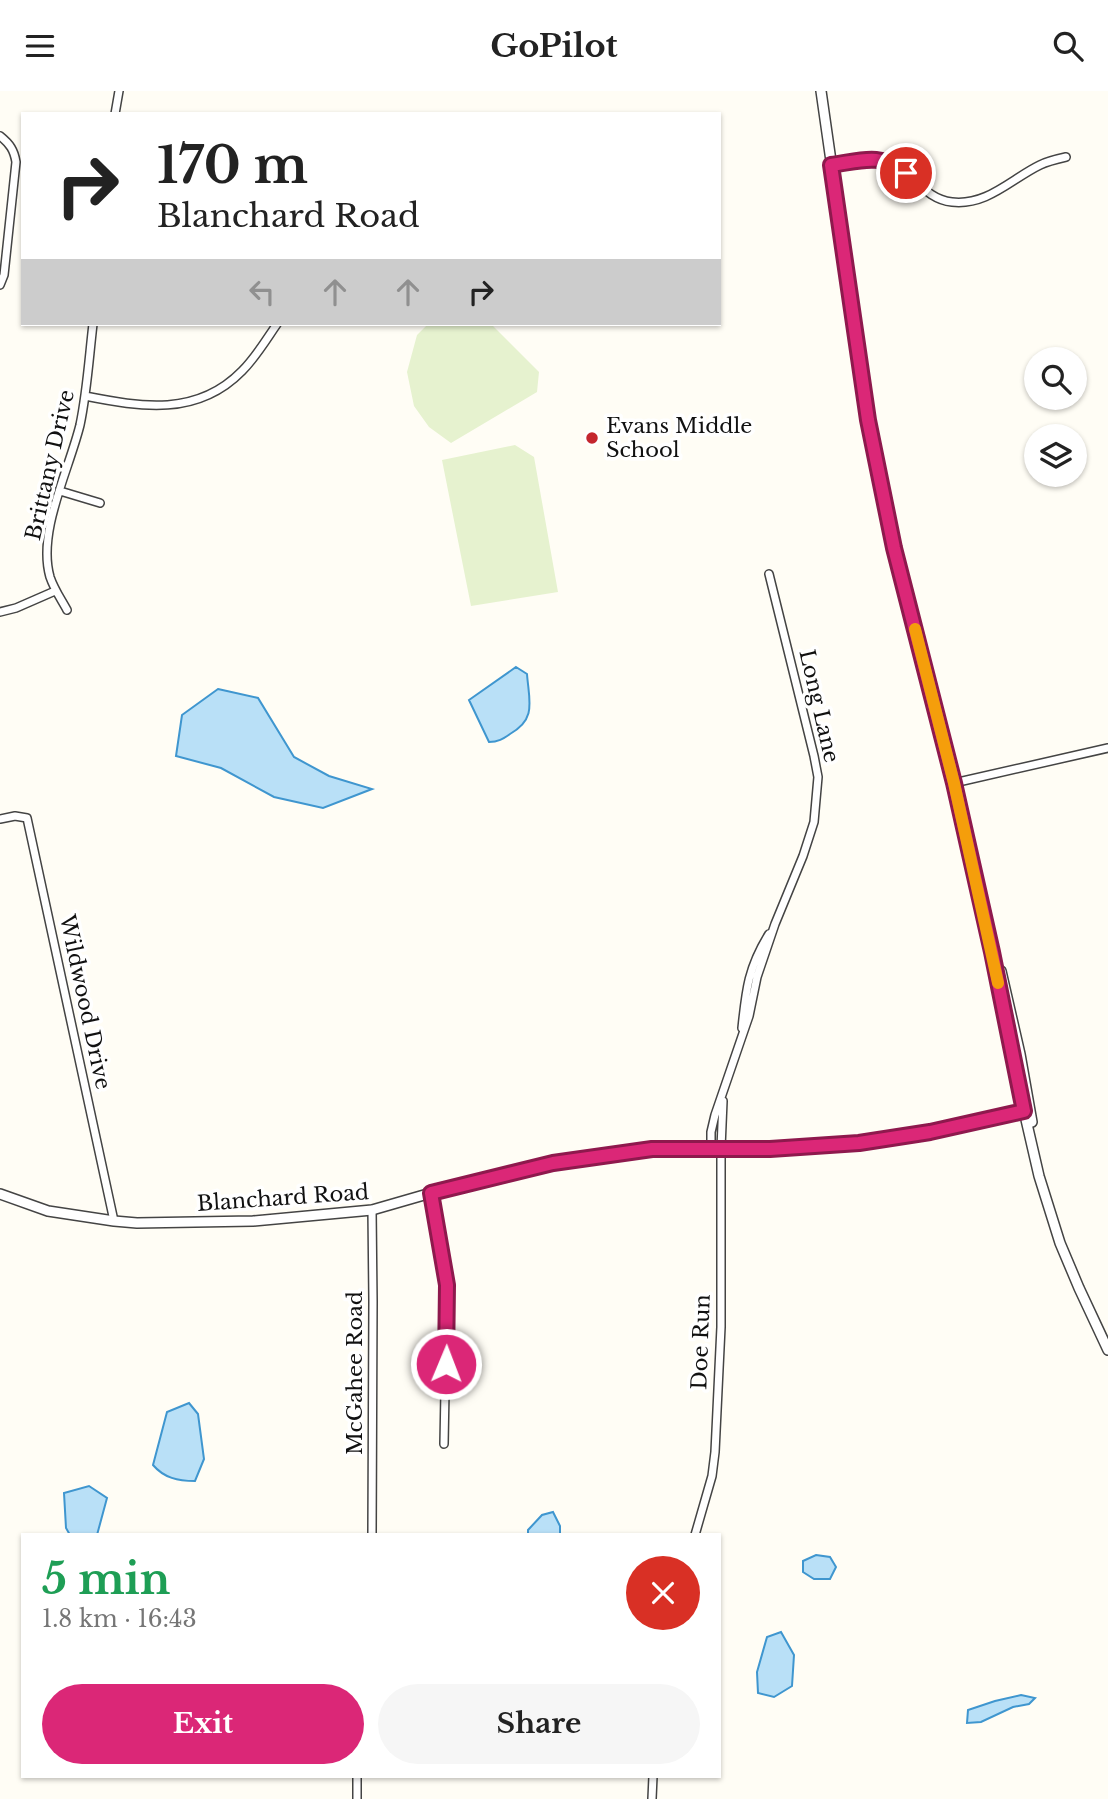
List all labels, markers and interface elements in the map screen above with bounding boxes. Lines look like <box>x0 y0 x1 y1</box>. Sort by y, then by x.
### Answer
text: GoPilot <box>490 26 618 66</box>
icon: menu <box>21 27 59 65</box>
icon: search <box>1049 27 1087 65</box>
text: 170 m <box>157 135 308 196</box>
icon: right <box>42 140 133 231</box>
pin <box>876 143 936 203</box>
icon: arrive <box>887 154 925 192</box>
text: Blanchard Road <box>157 196 420 236</box>
icon: left <box>243 273 281 311</box>
icon: ahead <box>316 273 354 311</box>
icon: ahead <box>389 273 427 311</box>
icon: right <box>462 273 500 311</box>
map controls <box>1024 347 1087 487</box>
button: search <box>1024 347 1087 410</box>
street label: Brittany Drive <box>20 387 80 543</box>
place label: Evans Middle School <box>606 413 752 463</box>
button: layers <box>1024 424 1087 487</box>
marker: Evans Middle School <box>584 430 600 446</box>
street label: Long Lane <box>793 647 845 765</box>
street label: Wildwood Drive <box>54 911 116 1092</box>
street label: Blanchard Road <box>196 1179 370 1217</box>
street label: McGahee Road <box>342 1291 368 1455</box>
street label: Doe Run <box>686 1294 716 1390</box>
position arrow <box>409 1327 483 1401</box>
text: 5 min <box>42 1553 170 1605</box>
button: close <box>626 1556 700 1630</box>
text: 1.8 km · 16:43 <box>42 1605 197 1633</box>
button: Exit <box>42 1684 364 1764</box>
button: Share <box>378 1684 700 1764</box>

